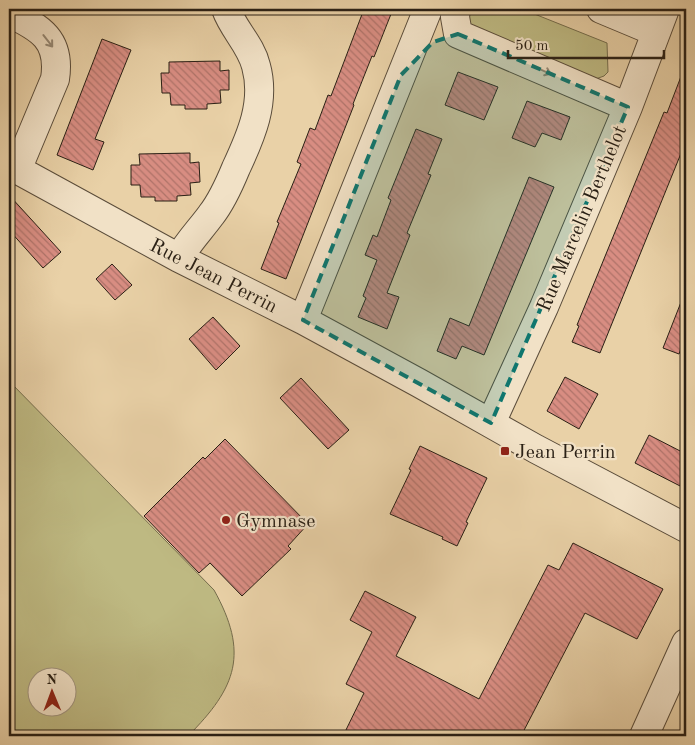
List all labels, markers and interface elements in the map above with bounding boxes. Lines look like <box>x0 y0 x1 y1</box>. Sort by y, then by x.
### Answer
scale bar <box>508 28 664 60</box>
one-way arrow <box>42 34 53 47</box>
text: 50 m <box>515 39 549 54</box>
one-way arrow <box>536 68 551 77</box>
street label: Rue Marcelin Berthelot <box>534 123 631 315</box>
street label: Rue Jean Perrin <box>146 236 280 318</box>
place label: Jean Perrin <box>515 443 616 463</box>
marker: Jean Perrin <box>499 445 511 457</box>
place label: Gymnase <box>236 512 315 532</box>
marker: Gymnase <box>220 514 232 526</box>
north arrow <box>28 668 78 718</box>
text: N <box>46 673 58 687</box>

